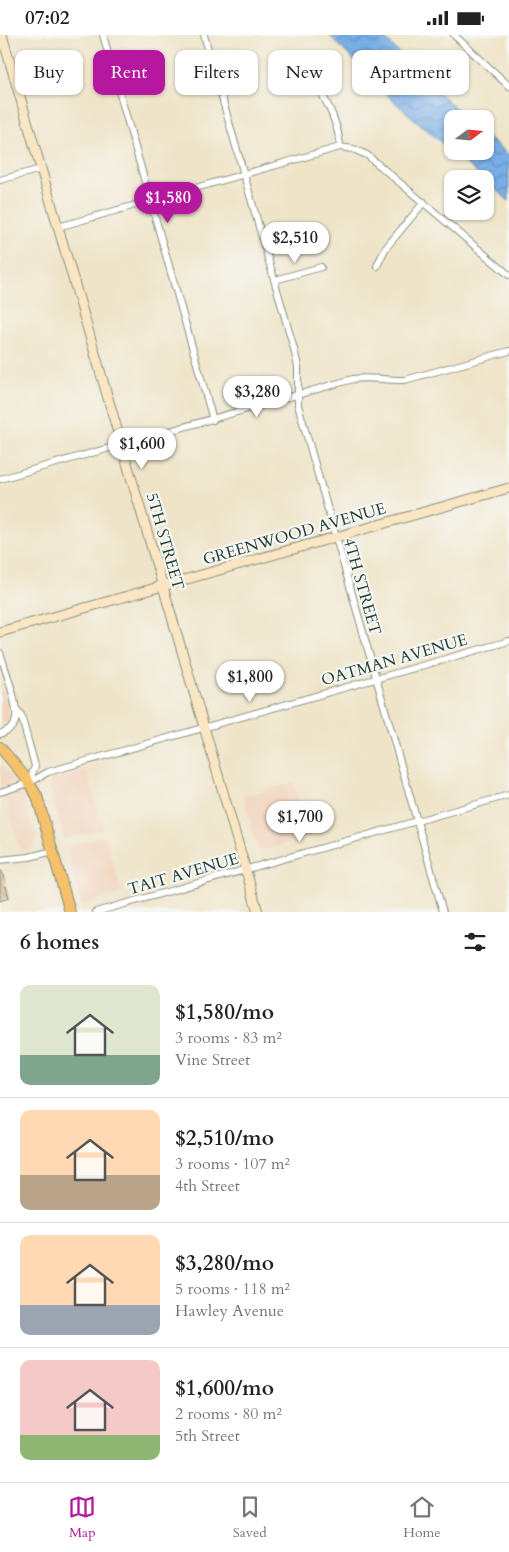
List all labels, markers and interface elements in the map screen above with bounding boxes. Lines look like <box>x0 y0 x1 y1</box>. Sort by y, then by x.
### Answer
text: 07:02 <box>25 5 69 31</box>
chip: Buy <box>15 50 83 95</box>
chip: Rent <box>93 50 165 95</box>
chip: Filters <box>175 50 258 95</box>
chip: New <box>268 50 342 95</box>
chip: Apartment <box>352 50 469 95</box>
north arrow <box>444 110 494 160</box>
map controls <box>444 110 494 220</box>
button: layers <box>444 170 494 220</box>
pin: $1,580 <box>127 181 209 224</box>
text: $1,580 <box>145 187 191 209</box>
pin: $2,510 <box>254 221 336 264</box>
text: $2,510 <box>272 227 318 249</box>
pin: $3,280 <box>216 375 298 418</box>
text: $3,280 <box>234 381 280 403</box>
pin: $1,600 <box>101 427 183 470</box>
text: $1,600 <box>119 433 165 455</box>
street label: 5TH STREET <box>141 490 189 593</box>
street label: GREENWOOD AVENUE <box>200 497 388 571</box>
street label: 4TH STREET <box>338 535 386 638</box>
street label: OATMAN AVENUE <box>319 629 470 691</box>
pin: $1,800 <box>209 661 291 703</box>
text: $1,800 <box>227 666 273 688</box>
pin: $1,700 <box>259 801 341 843</box>
text: $1,700 <box>277 806 323 828</box>
street label: TAIT AVENUE <box>125 848 241 900</box>
text: 6 homes <box>20 928 99 957</box>
icon: filters <box>461 928 489 956</box>
text: $1,580/mo <box>175 998 274 1027</box>
icon: home <box>60 1005 120 1065</box>
text: 3 rooms · 83 m² <box>175 1027 282 1049</box>
text: Vine Street <box>175 1049 250 1071</box>
text: $2,510/mo <box>175 1124 274 1153</box>
icon: home <box>60 1130 120 1190</box>
text: 3 rooms · 107 m² <box>175 1153 290 1175</box>
text: 4th Street <box>175 1175 240 1197</box>
text: $3,280/mo <box>175 1249 274 1278</box>
icon: home <box>60 1255 120 1315</box>
text: 5 rooms · 118 m² <box>175 1278 290 1300</box>
text: Hawley Avenue <box>175 1300 284 1322</box>
text: $1,600/mo <box>175 1374 274 1403</box>
icon: home <box>60 1380 120 1440</box>
text: 2 rooms · 80 m² <box>175 1403 282 1425</box>
text: 5th Street <box>175 1425 240 1447</box>
tab: Map <box>68 1493 96 1542</box>
tab: Saved <box>233 1493 267 1542</box>
tab: Home <box>403 1493 441 1542</box>

